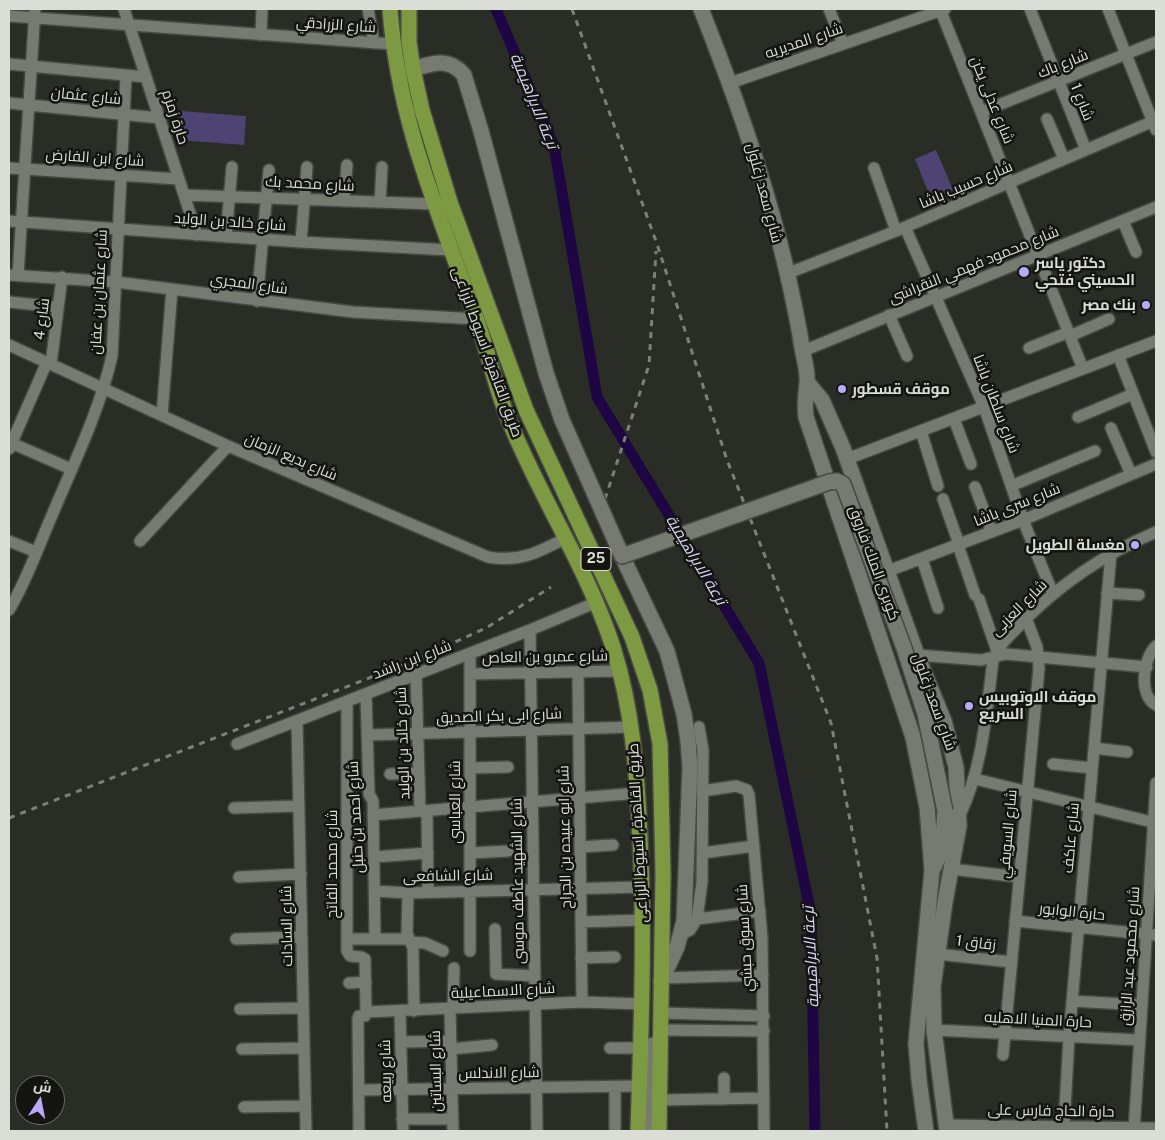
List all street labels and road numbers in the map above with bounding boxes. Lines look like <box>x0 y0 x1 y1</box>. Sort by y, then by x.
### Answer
street label: شارع الزرادقي <box>295 13 377 37</box>
street label: شارع المديريه <box>763 19 845 63</box>
street label: شارع باك <box>1035 46 1091 82</box>
street label: شارع عدلى يكن <box>966 54 1018 146</box>
street label: شارع 1 <box>1066 81 1098 123</box>
street label: شارع عثمان <box>50 83 122 109</box>
street label: حارة زمزم <box>158 87 192 147</box>
street label: شارع سعد زغلول <box>742 141 786 245</box>
street label: شارع ابن الفارض <box>45 146 145 170</box>
street label: شارع حسيب باشا <box>917 157 1015 213</box>
street label: شارع محمد بك <box>265 173 355 195</box>
street label: شارع خالد بن الوليد <box>173 209 287 235</box>
street label: شارع محمود فهمي النقراشى <box>886 223 1062 307</box>
street label: شارع عثمان بن عفان <box>87 229 111 355</box>
street label: طريق القاهرة, اسيوط الزراعى <box>448 264 526 440</box>
street label: شارع المجري <box>209 270 289 298</box>
street label: شارع 4 <box>31 297 53 341</box>
street label: شارع سلطان باشا <box>969 352 1023 456</box>
street label: شارع بديع الزمان <box>242 429 340 485</box>
street label: شارع سرى باشا <box>971 479 1063 531</box>
street label: كوبرى الملك فاروق <box>845 503 903 623</box>
road number: 25 <box>581 548 611 570</box>
street label: شارع العزبى <box>987 576 1051 640</box>
street label: شارع ابن راشد <box>370 637 454 683</box>
street label: شارع عمرو بن العاص <box>482 647 608 667</box>
street label: شارع سعد زغلول <box>908 651 960 753</box>
street label: شارع خالد بن الوليد <box>392 686 414 800</box>
street label: شارع ابى بكر الصديق <box>436 705 562 727</box>
street label: طريق القاهرة, اسيوط الزراعى <box>624 743 652 923</box>
street label: شارع احمد بن حنبل <box>344 760 368 874</box>
street label: شارع العباسى <box>446 760 464 844</box>
street label: شارع ابو عبيده بن الجراح <box>555 765 575 909</box>
street label: شارع السويفي <box>995 789 1021 879</box>
street label: شارع الشهيد عاطف موسى <box>508 798 528 964</box>
street label: شارع عاكف <box>1059 802 1083 874</box>
street label: شارع محمد الفاتح <box>323 810 341 918</box>
street label: شارع الشافعى <box>403 866 493 886</box>
street label: شارع سوق حبشي <box>733 884 757 992</box>
street label: شارع السادات <box>277 885 297 967</box>
street label: شارع محمود عبد الرازق <box>1116 886 1144 1026</box>
street label: حارة الوابور <box>1038 900 1106 924</box>
street label: زقاق 1 <box>955 932 997 954</box>
street label: شارع الاسماعيلية <box>450 979 556 1003</box>
street label: حارة المنيا الاهليه <box>984 1008 1092 1032</box>
street label: شارع البساتين <box>426 1030 446 1112</box>
street label: شارع ربيعه <box>376 1039 396 1103</box>
street label: شارع الاندلس <box>458 1063 540 1083</box>
street label: حارة الحاج فارس على <box>987 1101 1115 1121</box>

